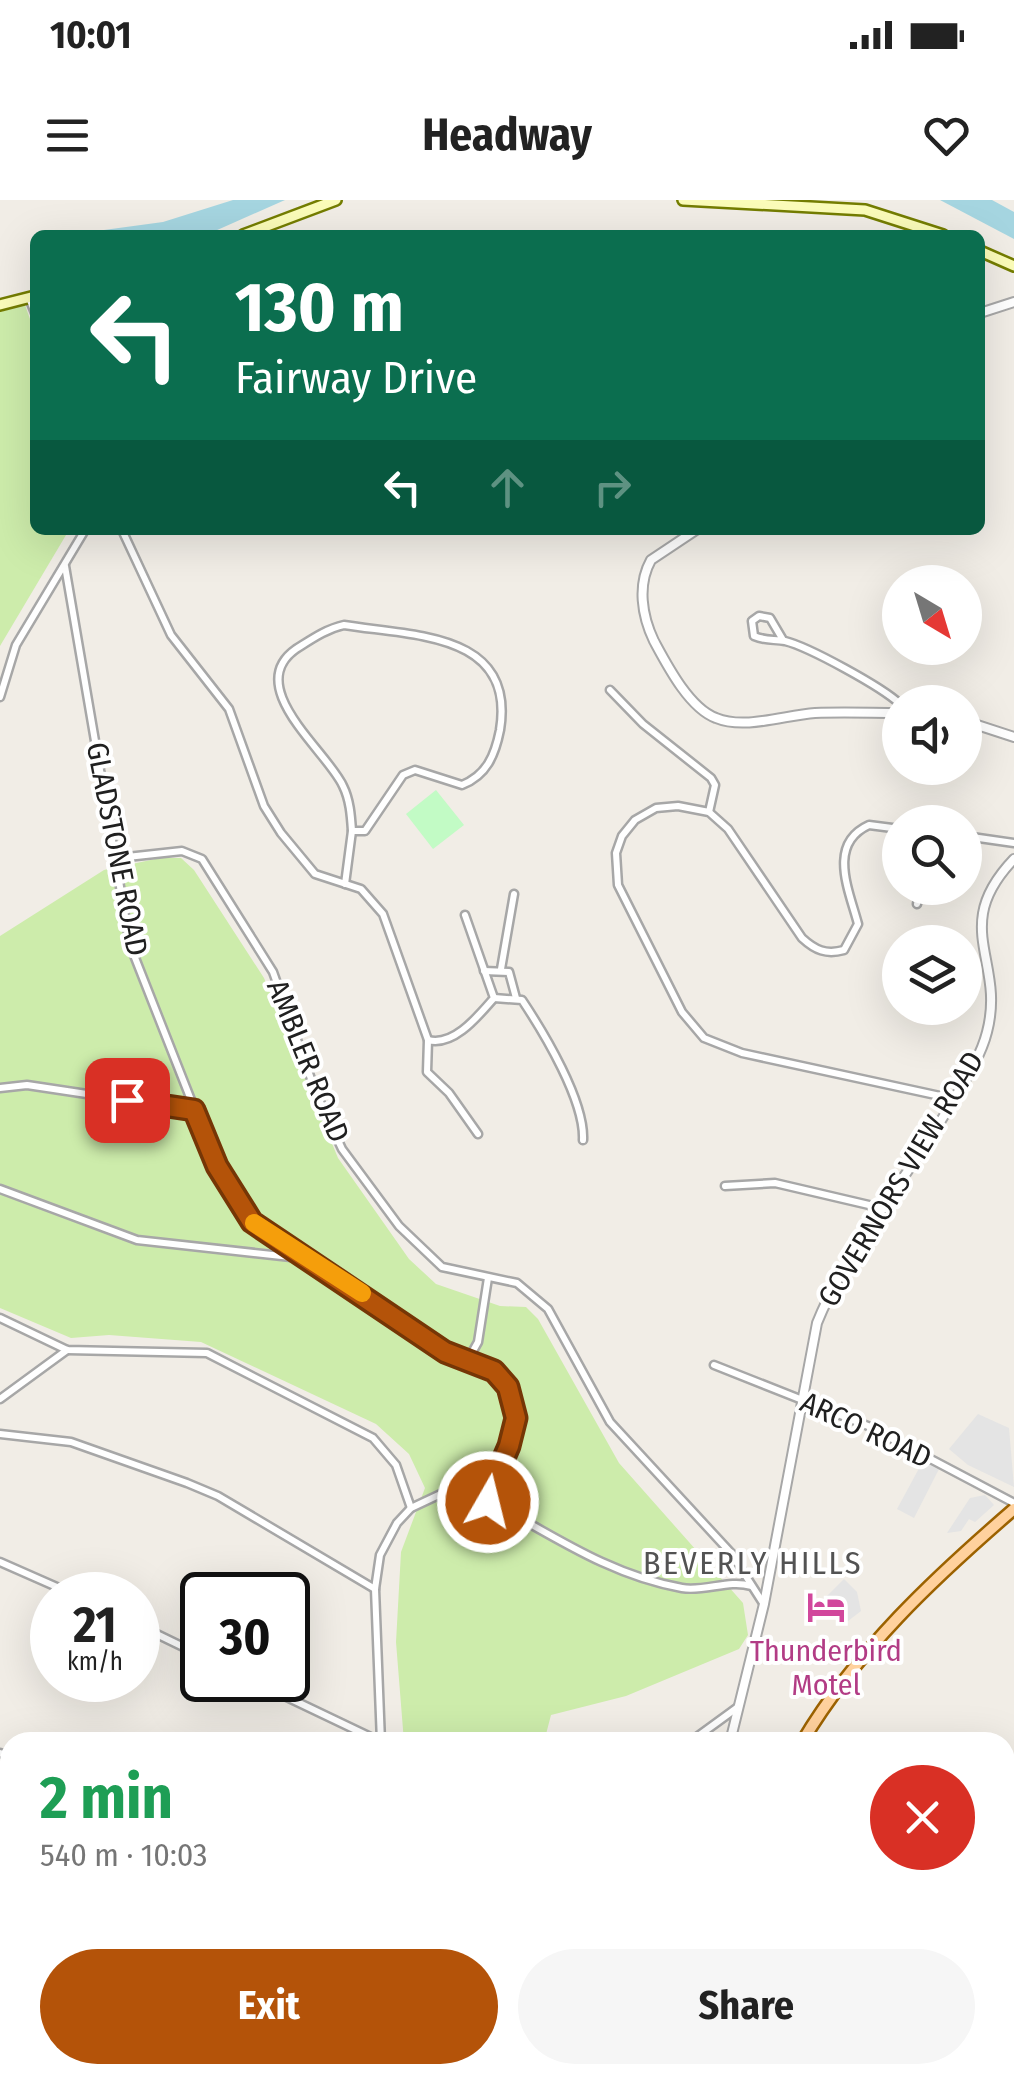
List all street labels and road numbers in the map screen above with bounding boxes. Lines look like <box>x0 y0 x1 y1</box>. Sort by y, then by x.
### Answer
street label: GLADSTONE ROAD <box>79 739 155 959</box>
street label: AMBLER ROAD <box>259 974 357 1148</box>
street label: GOVERNORS VIEW ROAD <box>811 1045 991 1313</box>
street label: ARCO ROAD <box>795 1384 937 1476</box>

